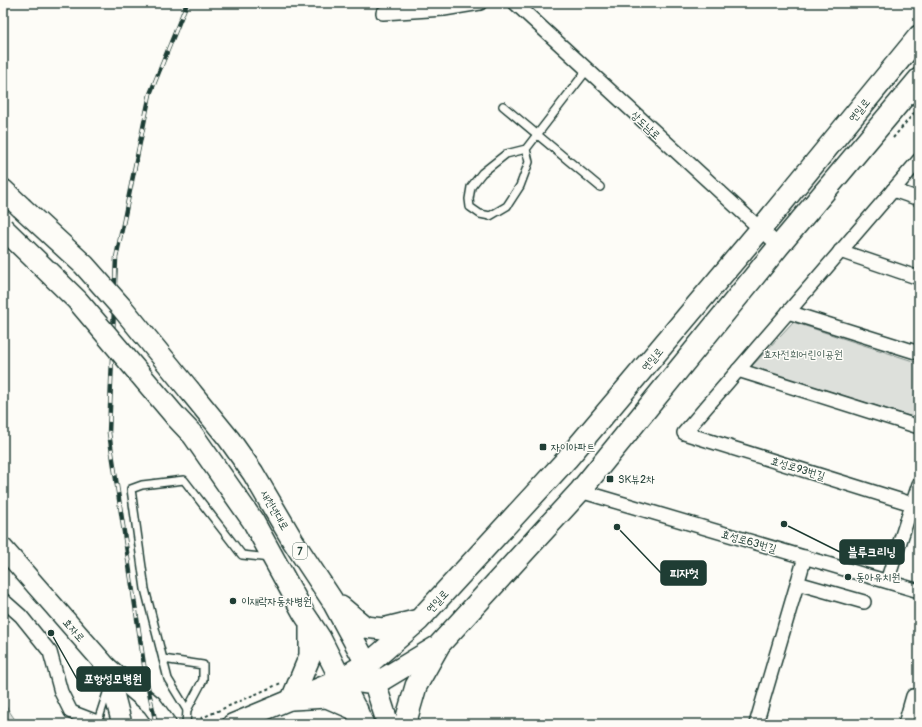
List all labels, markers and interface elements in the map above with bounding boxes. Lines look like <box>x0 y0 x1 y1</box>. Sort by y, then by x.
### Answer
street label: 연일로 <box>846 96 873 125</box>
street label: 상도남로 <box>628 109 663 142</box>
street label: 연일로 <box>639 345 666 374</box>
park label: 효자전희어린이공원 <box>763 348 843 361</box>
place label: 자이아파트 <box>551 441 595 454</box>
marker: 자이아파트 <box>538 442 548 452</box>
street label: 효성로93번길 <box>769 454 827 483</box>
place label: SK뷰2차 <box>618 473 655 486</box>
marker: SK뷰2차 <box>605 474 615 484</box>
street label: 새천년대로 <box>258 488 291 533</box>
street label: 효성로63번길 <box>720 527 778 556</box>
callout: 블루크리닝 <box>840 540 904 564</box>
road number: 7 <box>293 543 307 559</box>
text: 블루크리닝 <box>848 545 896 560</box>
callout: 피자헛 <box>661 561 706 585</box>
text: 피자헛 <box>670 566 699 581</box>
place label: 동아유치원 <box>856 571 900 584</box>
marker: 동아유치원 <box>843 572 853 582</box>
street label: 연일로 <box>424 587 451 615</box>
place label: 이재락자동차병원 <box>241 595 312 608</box>
marker: 이재락자동차병원 <box>228 596 238 606</box>
street label: 효자로 <box>60 616 87 645</box>
callout: 포항성모병원 <box>77 667 150 691</box>
text: 포항성모병원 <box>84 672 142 687</box>

